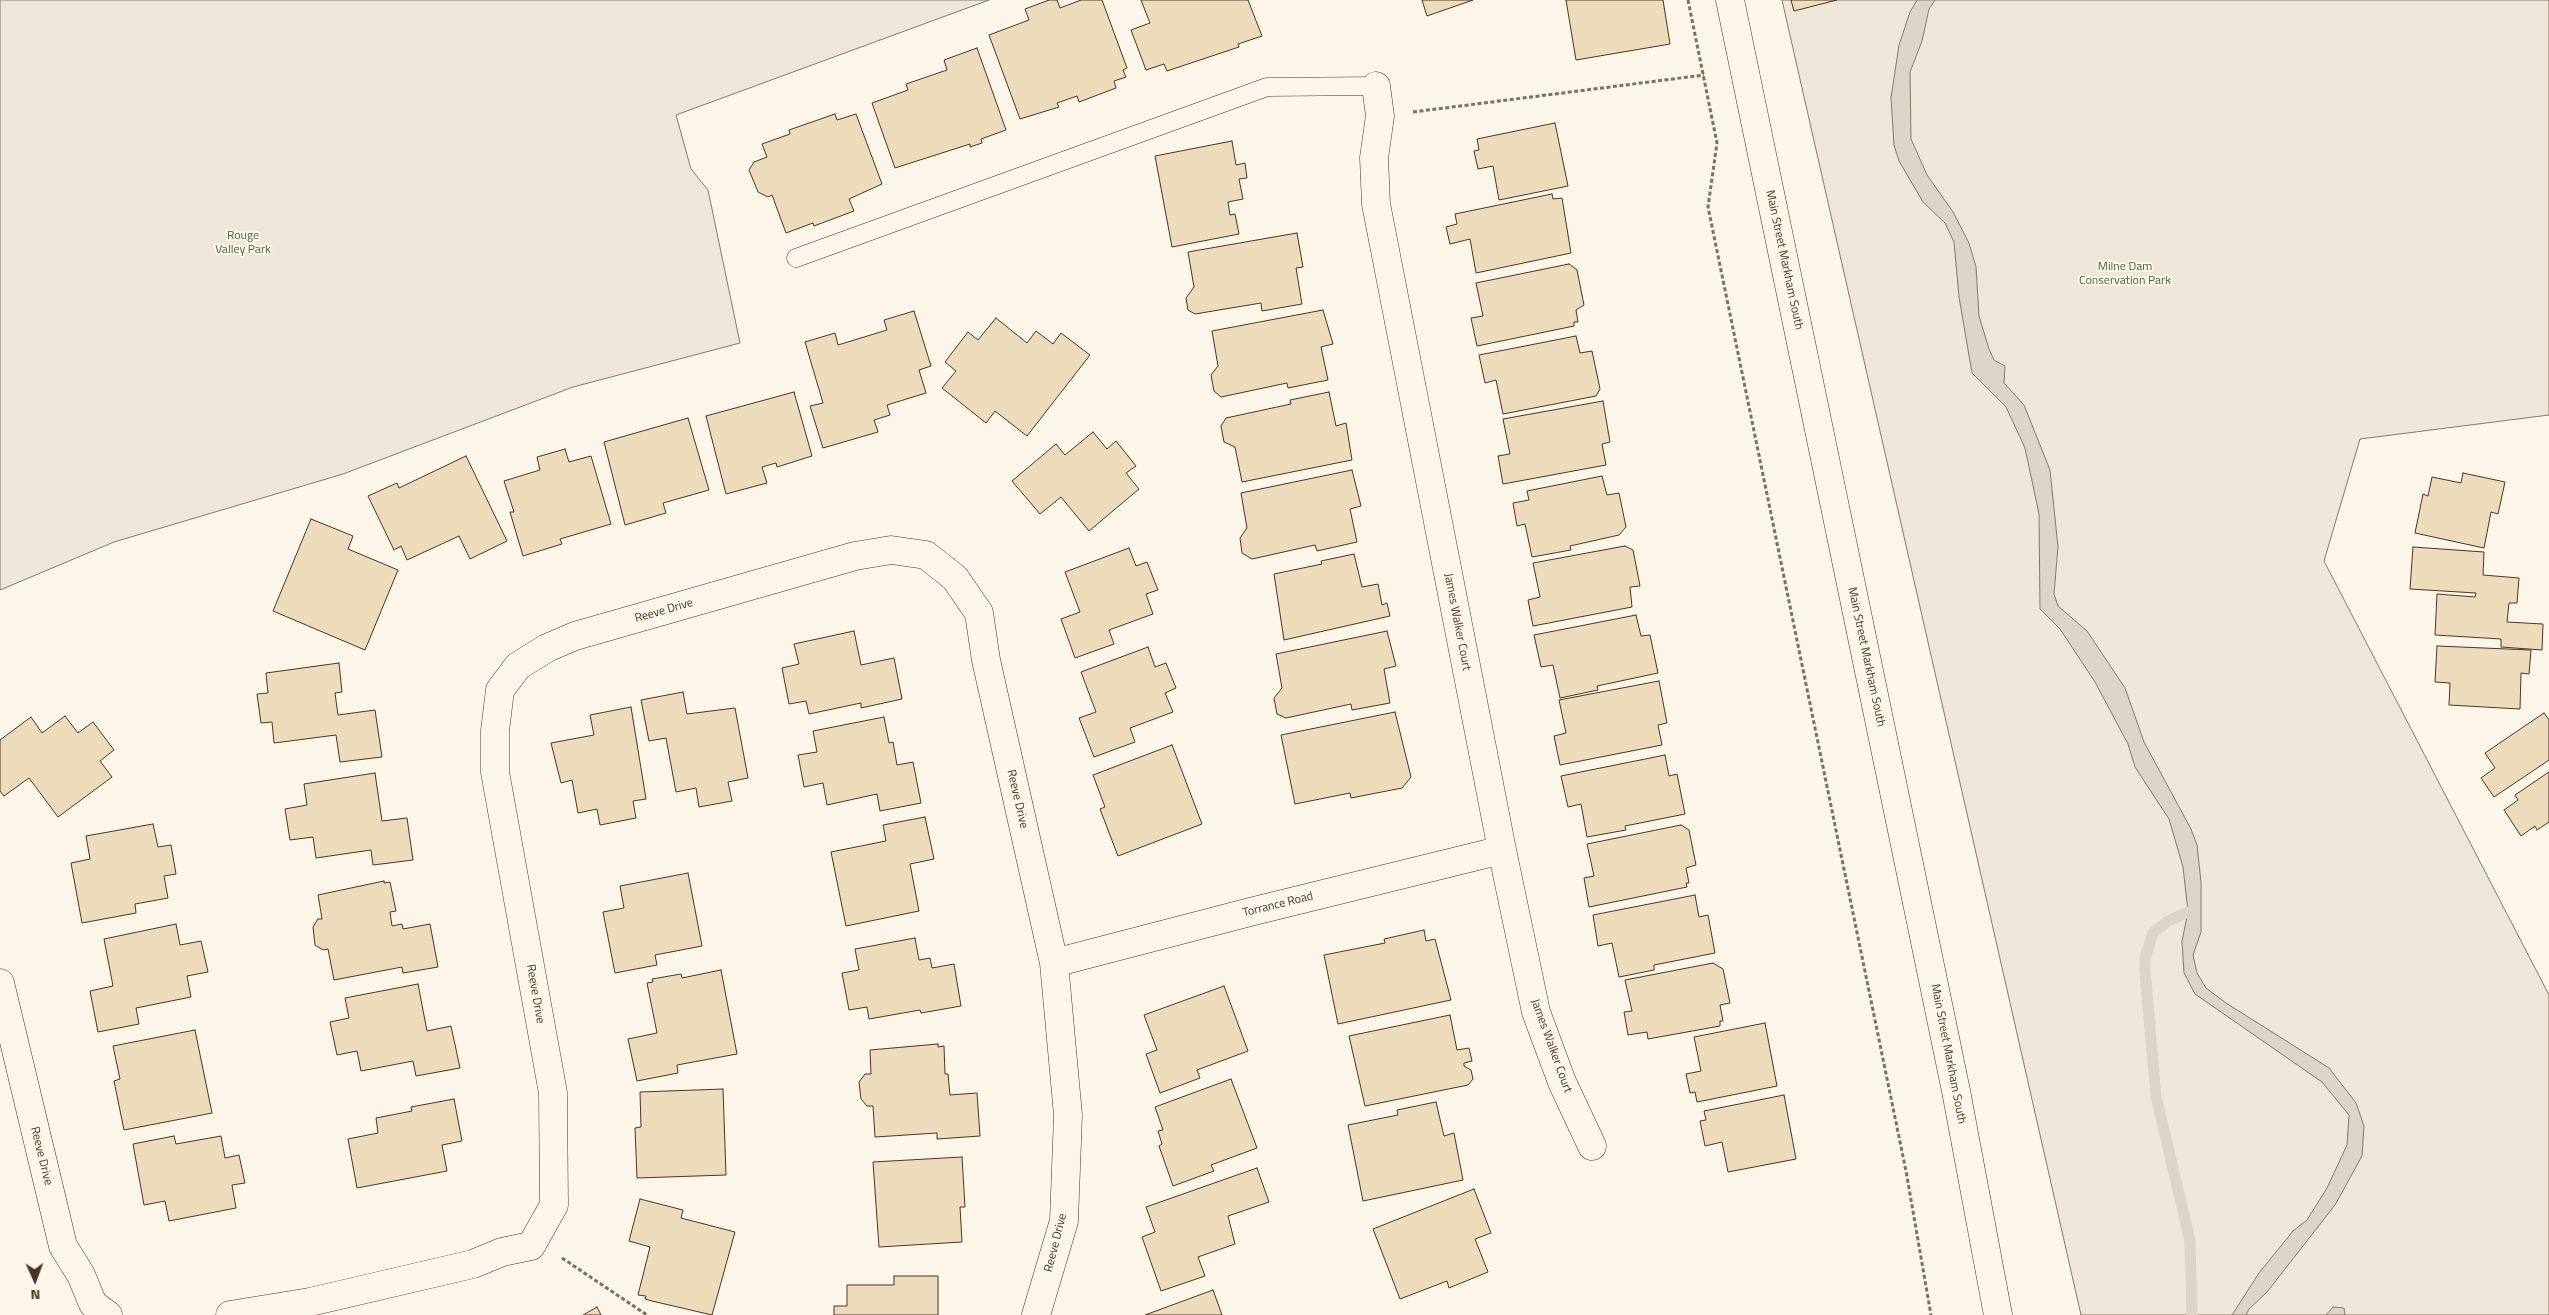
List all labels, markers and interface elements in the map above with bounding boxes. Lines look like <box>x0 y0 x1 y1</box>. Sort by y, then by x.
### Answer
street label: Main Street Markham South <box>1762 189 1806 331</box>
park label: Rouge Valley Park <box>215 229 271 257</box>
park label: Milne Dam Conservation Park <box>2079 260 2171 288</box>
street label: James Walker Court <box>1440 572 1474 672</box>
street label: Main Street Markham South <box>1844 586 1888 728</box>
street label: Reeve Drive <box>633 596 695 626</box>
street label: Reeve Drive <box>1003 768 1031 830</box>
street label: Torrance Road <box>1241 889 1315 921</box>
street label: Reeve Drive <box>523 963 547 1025</box>
street label: Main Street Markham South <box>1927 983 1969 1125</box>
street label: James Walker Court <box>1527 997 1575 1095</box>
street label: Reeve Drive <box>27 1125 55 1187</box>
street label: Reeve Drive <box>1042 1212 1070 1274</box>
north arrow <box>10 1255 60 1305</box>
text: N <box>30 1285 41 1306</box>

